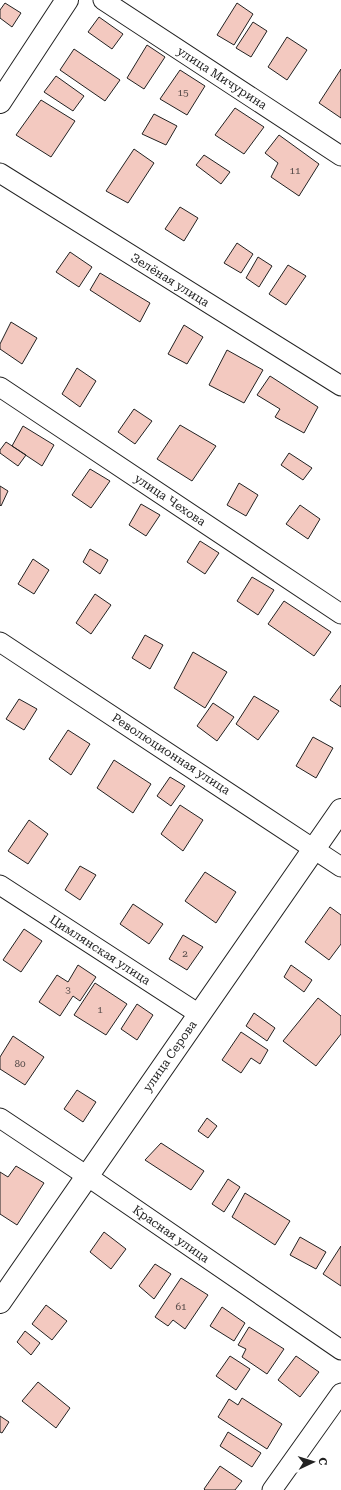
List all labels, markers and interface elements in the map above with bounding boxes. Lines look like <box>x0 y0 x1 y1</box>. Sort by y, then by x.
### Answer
street label: улица Мичурина <box>175 44 270 112</box>
house number: 15 <box>177 87 189 98</box>
house number: 11 <box>289 165 301 176</box>
street label: Зелёная улица <box>128 250 212 310</box>
street label: улица Чехова <box>132 471 209 529</box>
street label: Революционная улица <box>109 711 233 798</box>
street label: Цимлянская улица <box>47 912 153 988</box>
house number: 2 <box>182 948 188 959</box>
house number: 3 <box>65 984 71 995</box>
house number: 1 <box>97 1004 103 1015</box>
street label: улица Серова <box>140 1017 200 1094</box>
house number: 80 <box>14 1058 26 1069</box>
street label: Красная улица <box>130 1202 212 1266</box>
house number: 61 <box>175 1301 187 1312</box>
north arrow <box>293 1442 333 1482</box>
text: С <box>316 1457 329 1466</box>

